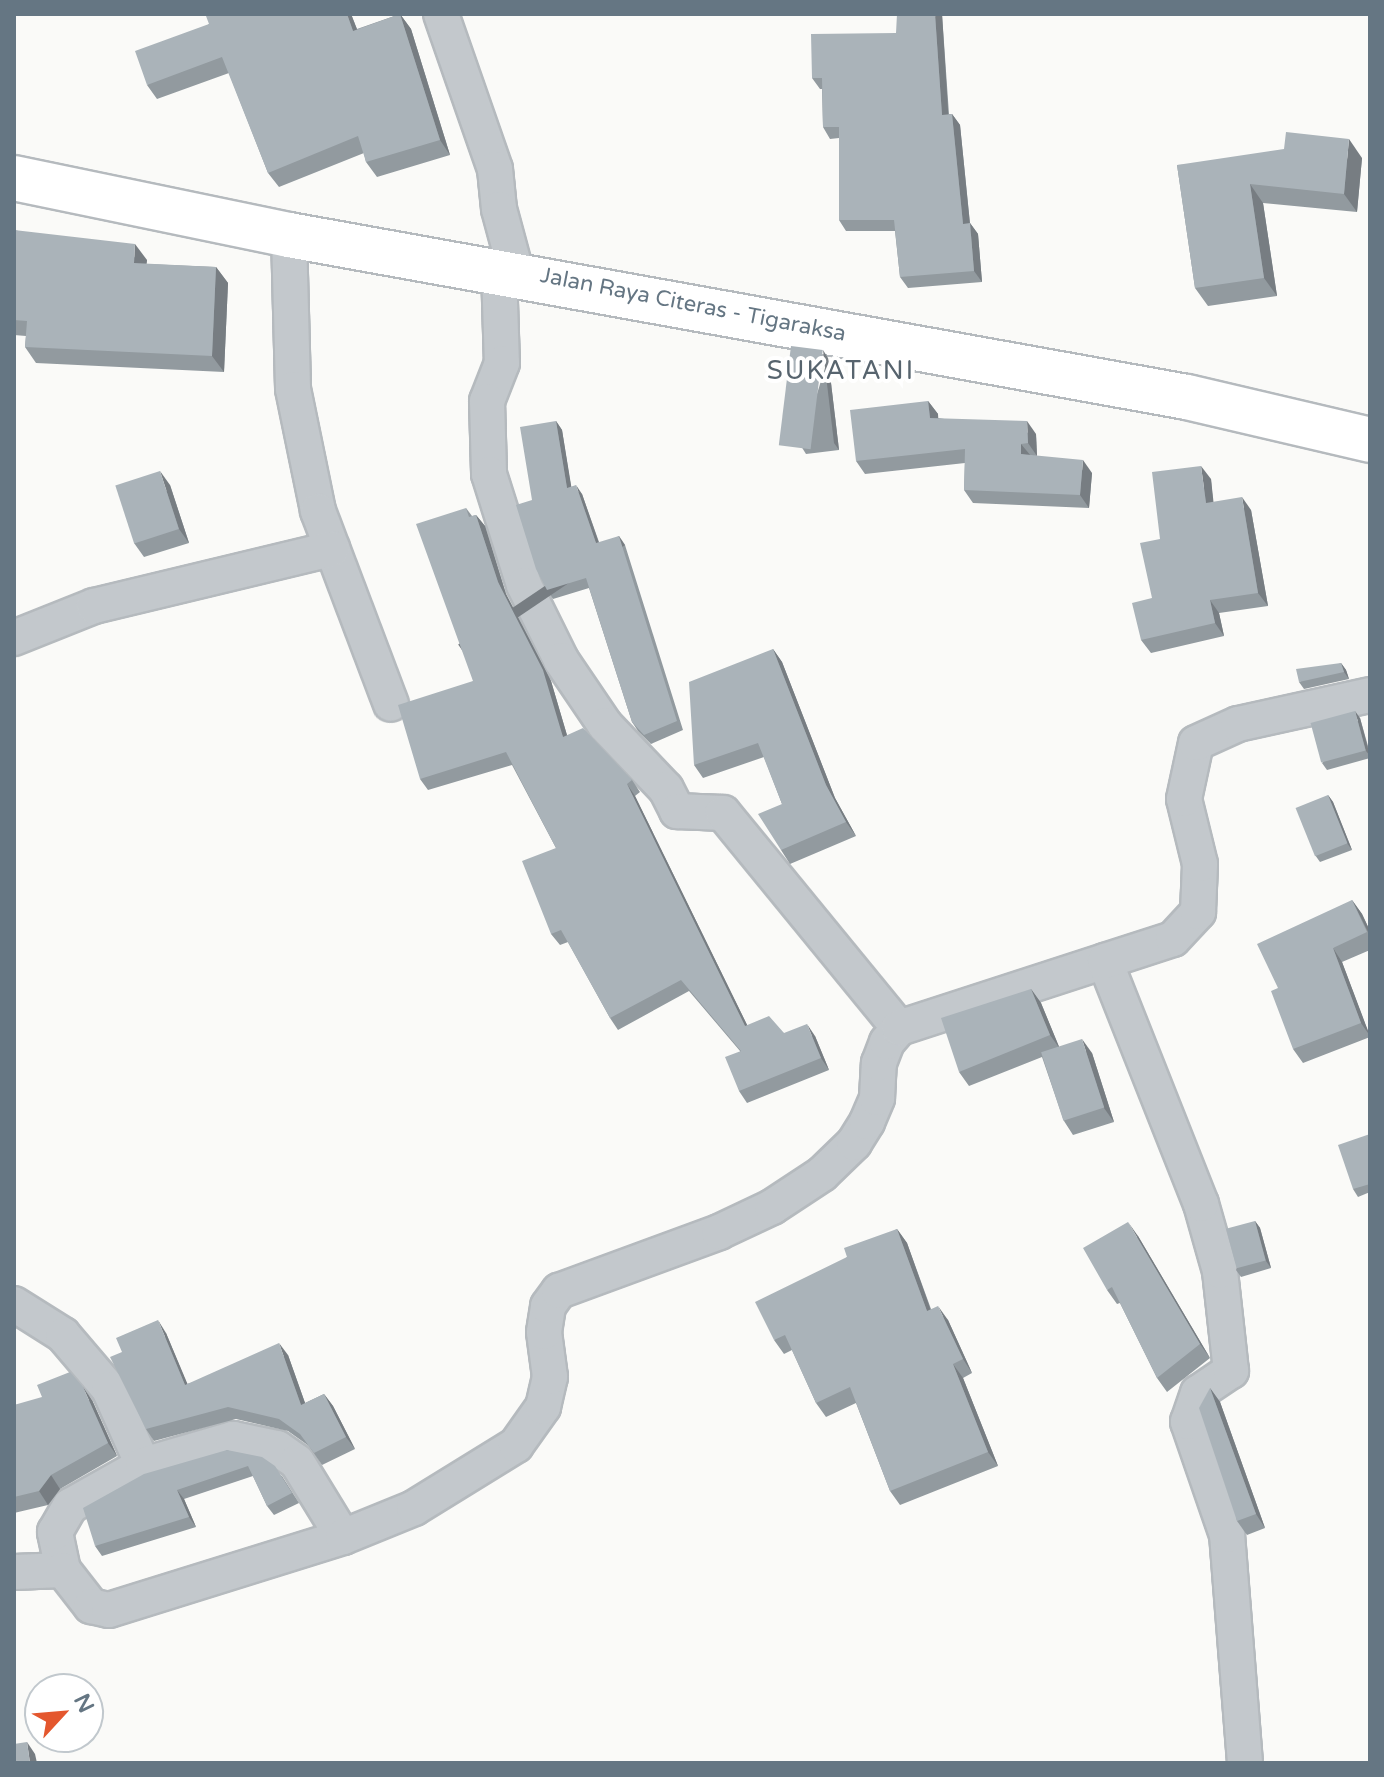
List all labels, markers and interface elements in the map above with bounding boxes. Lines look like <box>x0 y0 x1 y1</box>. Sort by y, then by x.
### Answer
street label: Jalan Raya Citeras - Tigaraksa <box>538 262 848 348</box>
district label: SUKATANI <box>767 355 915 387</box>
north arrow <box>24 1673 104 1753</box>
text: N <box>68 1690 99 1717</box>

